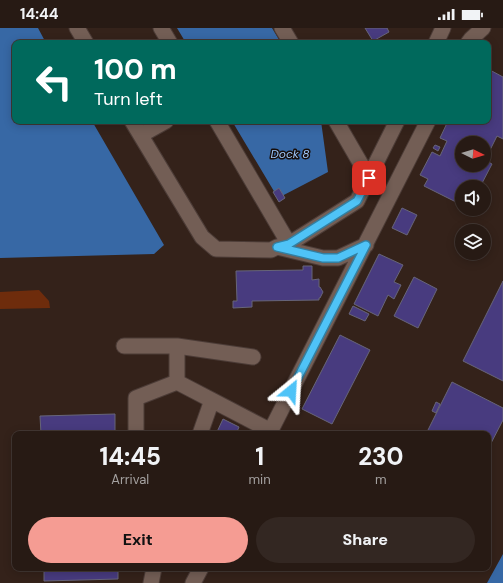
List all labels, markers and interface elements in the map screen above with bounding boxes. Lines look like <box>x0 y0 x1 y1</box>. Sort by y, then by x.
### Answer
text: 14:44 <box>20 4 59 24</box>
text: 100 m <box>94 51 177 88</box>
icon: left <box>28 56 80 108</box>
text: Turn left <box>94 87 163 111</box>
north arrow <box>455 136 491 172</box>
map controls <box>455 136 491 260</box>
water label: Dock 8 <box>270 146 310 162</box>
pin <box>352 161 386 195</box>
icon: arrive <box>358 167 380 189</box>
button: sound <box>455 180 491 216</box>
button: layers <box>455 224 491 260</box>
position arrow <box>270 370 312 412</box>
text: 14:45 <box>100 441 161 472</box>
text: 1 <box>255 441 264 472</box>
text: 230 <box>358 441 403 472</box>
text: Arrival <box>111 471 149 488</box>
text: min <box>249 471 271 488</box>
text: m <box>375 471 387 488</box>
button: Exit <box>28 517 248 563</box>
button: Share <box>256 517 475 563</box>

